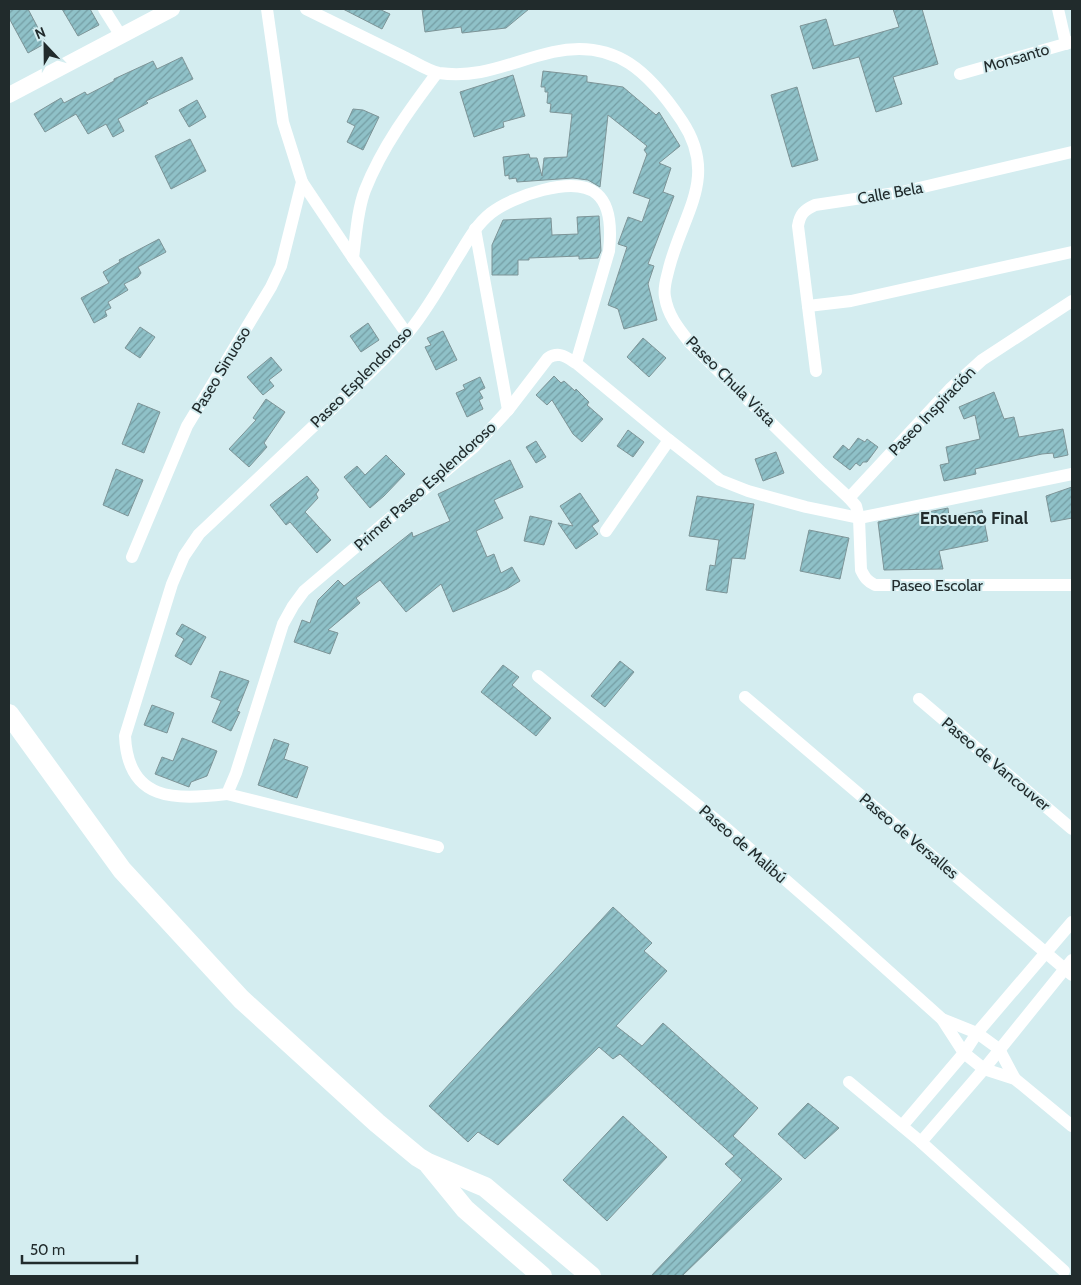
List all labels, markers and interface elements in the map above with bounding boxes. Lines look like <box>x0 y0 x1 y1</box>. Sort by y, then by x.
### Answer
north arrow <box>20 20 70 70</box>
text: N <box>32 23 48 43</box>
street label: Monsanto <box>981 39 1051 76</box>
street label: Calle Bela <box>856 178 924 208</box>
street label: Paseo Esplendoroso <box>306 322 416 432</box>
street label: Paseo Sinuoso <box>188 323 254 417</box>
street label: Paseo Chula Vista <box>682 332 780 430</box>
street label: Paseo Inspiración <box>885 362 979 460</box>
street label: Primer Paseo Esplendoroso <box>350 417 500 555</box>
district label: Ensueno Final <box>920 507 1028 529</box>
street label: Paseo Escolar <box>891 576 984 595</box>
street label: Paseo de Vancouver <box>938 713 1055 815</box>
street label: Paseo de Versalles <box>856 789 963 883</box>
street label: Paseo de Malibú <box>695 801 791 887</box>
scale bar <box>22 1232 138 1264</box>
text: 50 m <box>30 1241 65 1259</box>

